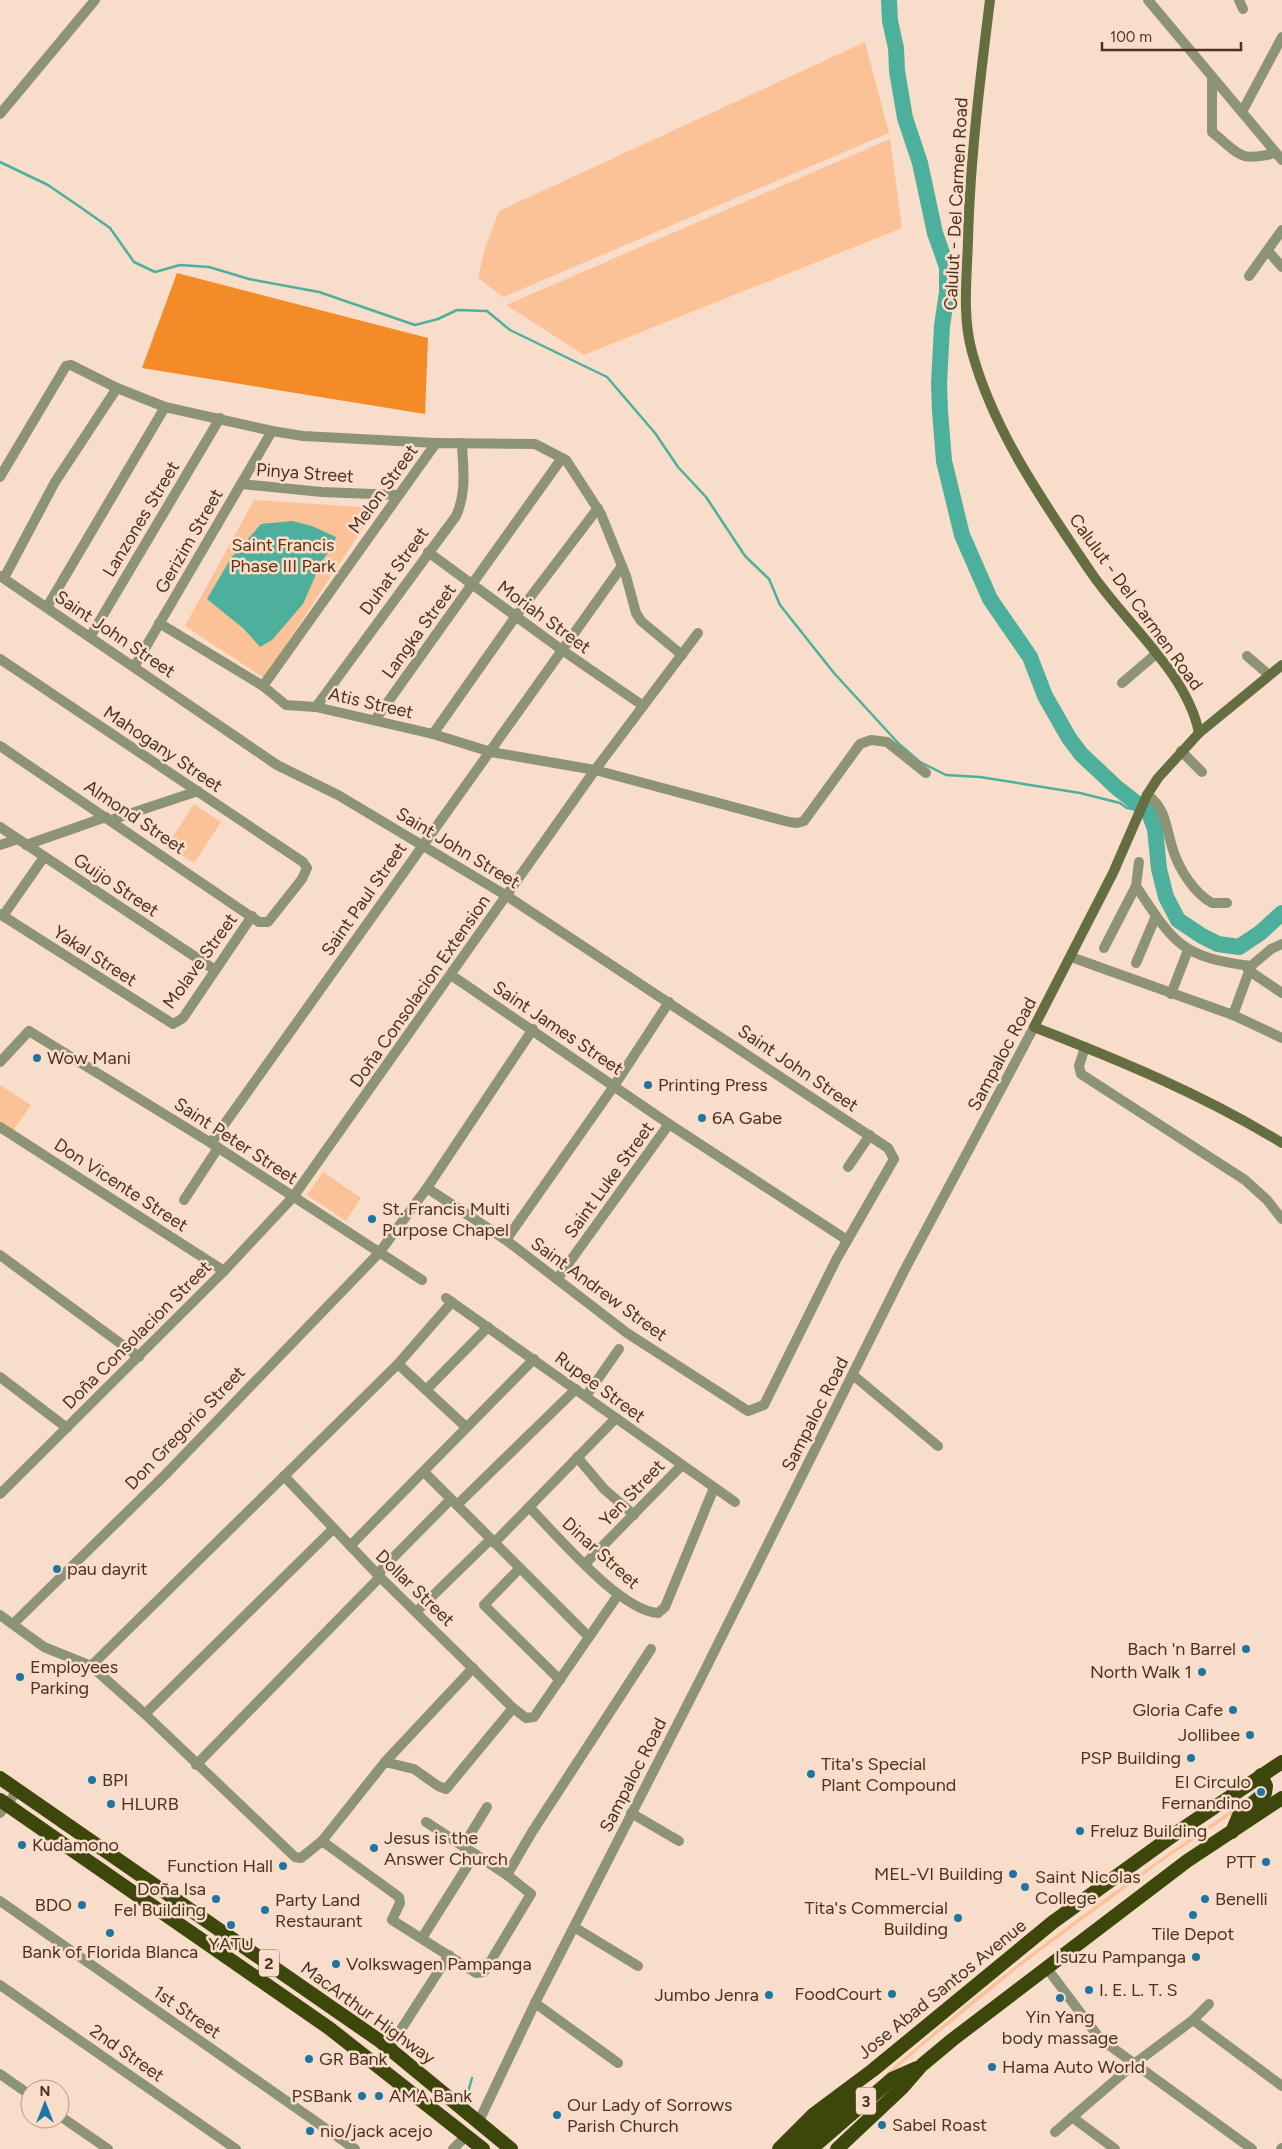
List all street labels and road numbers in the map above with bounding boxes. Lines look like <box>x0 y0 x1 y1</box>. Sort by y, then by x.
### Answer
street label: Calulut - Del Carmen Road <box>939 97 973 311</box>
street label: Melon Street <box>343 440 423 538</box>
street label: Lanzones Street <box>98 457 184 581</box>
street label: Pinya Street <box>255 459 355 487</box>
street label: Gerizim Street <box>150 485 228 597</box>
street label: Calulut - Del Carmen Road <box>1064 509 1208 695</box>
street label: Duhat Street <box>355 523 433 619</box>
street label: Moriah Street <box>493 576 595 658</box>
street label: Langka Street <box>377 579 461 683</box>
street label: Saint John Street <box>51 586 179 682</box>
street label: Atis Street <box>326 683 416 723</box>
street label: Mahogany Street <box>99 701 227 797</box>
street label: Almond Street <box>80 775 190 859</box>
street label: Saint John Street <box>392 802 524 894</box>
street label: Saint Paul Street <box>317 838 412 960</box>
street label: Guijo Street <box>69 848 163 922</box>
street label: Doña Consolacion Extension <box>345 891 495 1091</box>
street label: Molave Street <box>158 909 242 1013</box>
street label: Yakal Street <box>49 921 141 991</box>
street label: Saint James Street <box>489 976 628 1080</box>
street label: Sampaloc Road <box>963 993 1041 1115</box>
street label: Saint John Street <box>734 1020 862 1116</box>
street label: Saint Peter Street <box>170 1093 302 1189</box>
street label: Saint Luke Street <box>559 1117 659 1242</box>
street label: Don Vicente Street <box>50 1134 192 1237</box>
street label: Saint Andrew Street <box>527 1232 672 1346</box>
street label: Doña Consolacion Street <box>58 1256 216 1414</box>
street label: Rupee Street <box>550 1347 650 1427</box>
street label: Sampaloc Road <box>777 1353 853 1475</box>
street label: Don Gregorio Street <box>120 1361 250 1494</box>
street label: Yen Street <box>595 1455 669 1531</box>
street label: Dinar Street <box>558 1512 644 1594</box>
street label: Dollar Street <box>371 1545 459 1631</box>
street label: Sampaloc Road <box>595 1714 671 1836</box>
street label: Jose Abad Santos Avenue <box>853 1914 1031 2064</box>
road number: 2 <box>259 1950 279 1976</box>
street label: MacArthur Highway <box>297 1957 440 2069</box>
street label: 1st Street <box>149 1981 225 2043</box>
street label: 2nd Street <box>86 2019 168 2087</box>
road number: 3 <box>856 2088 876 2114</box>

